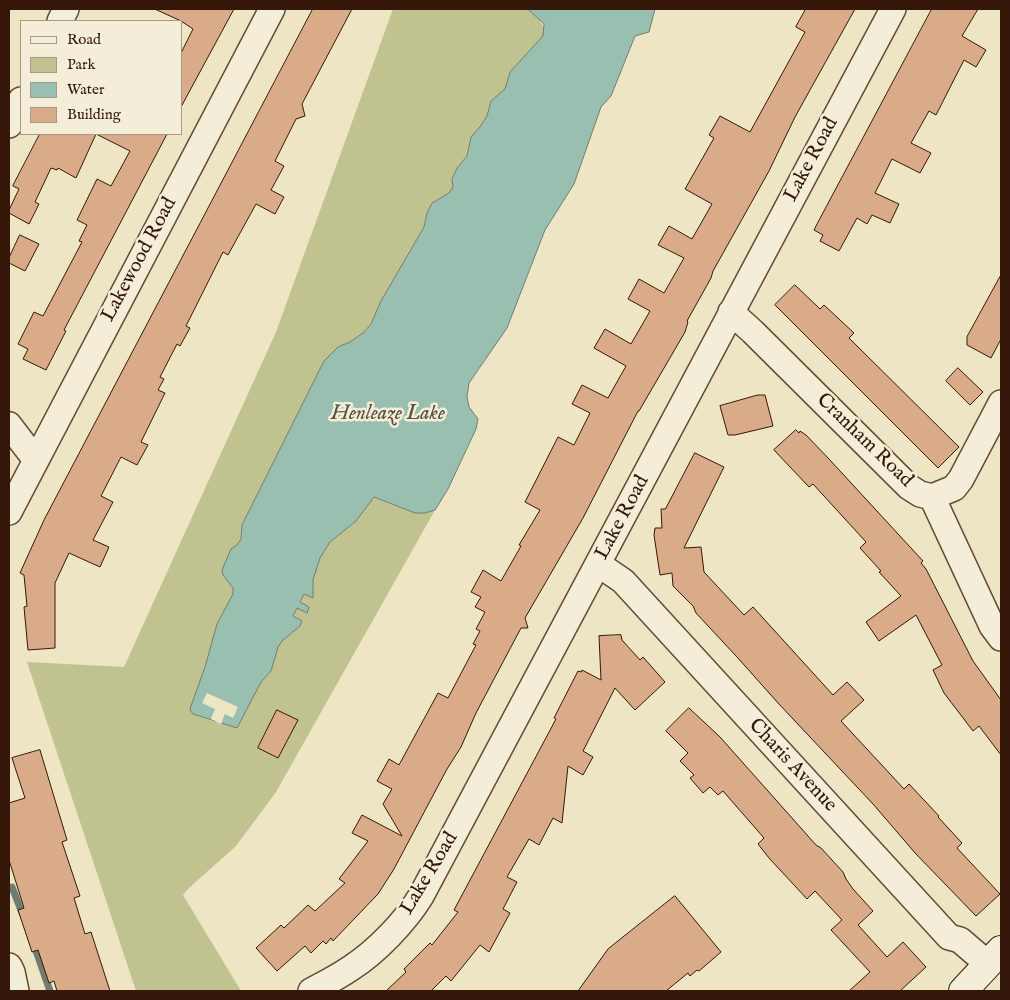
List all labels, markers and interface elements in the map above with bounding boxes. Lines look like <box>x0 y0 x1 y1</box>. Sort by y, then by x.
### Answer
legend <box>20 20 182 135</box>
text: Road <box>67 30 101 49</box>
text: Park <box>67 55 96 74</box>
text: Water <box>67 80 104 99</box>
text: Building <box>67 105 121 124</box>
street label: Lake Road <box>780 114 844 206</box>
street label: Lakewood Road <box>97 194 183 326</box>
street label: Cranham Road <box>811 389 917 493</box>
water label: Henleaze Lake <box>331 402 445 428</box>
street label: Lake Road <box>591 472 655 564</box>
street label: Charis Avenue <box>743 714 841 818</box>
street label: Lake Road <box>396 828 464 920</box>

